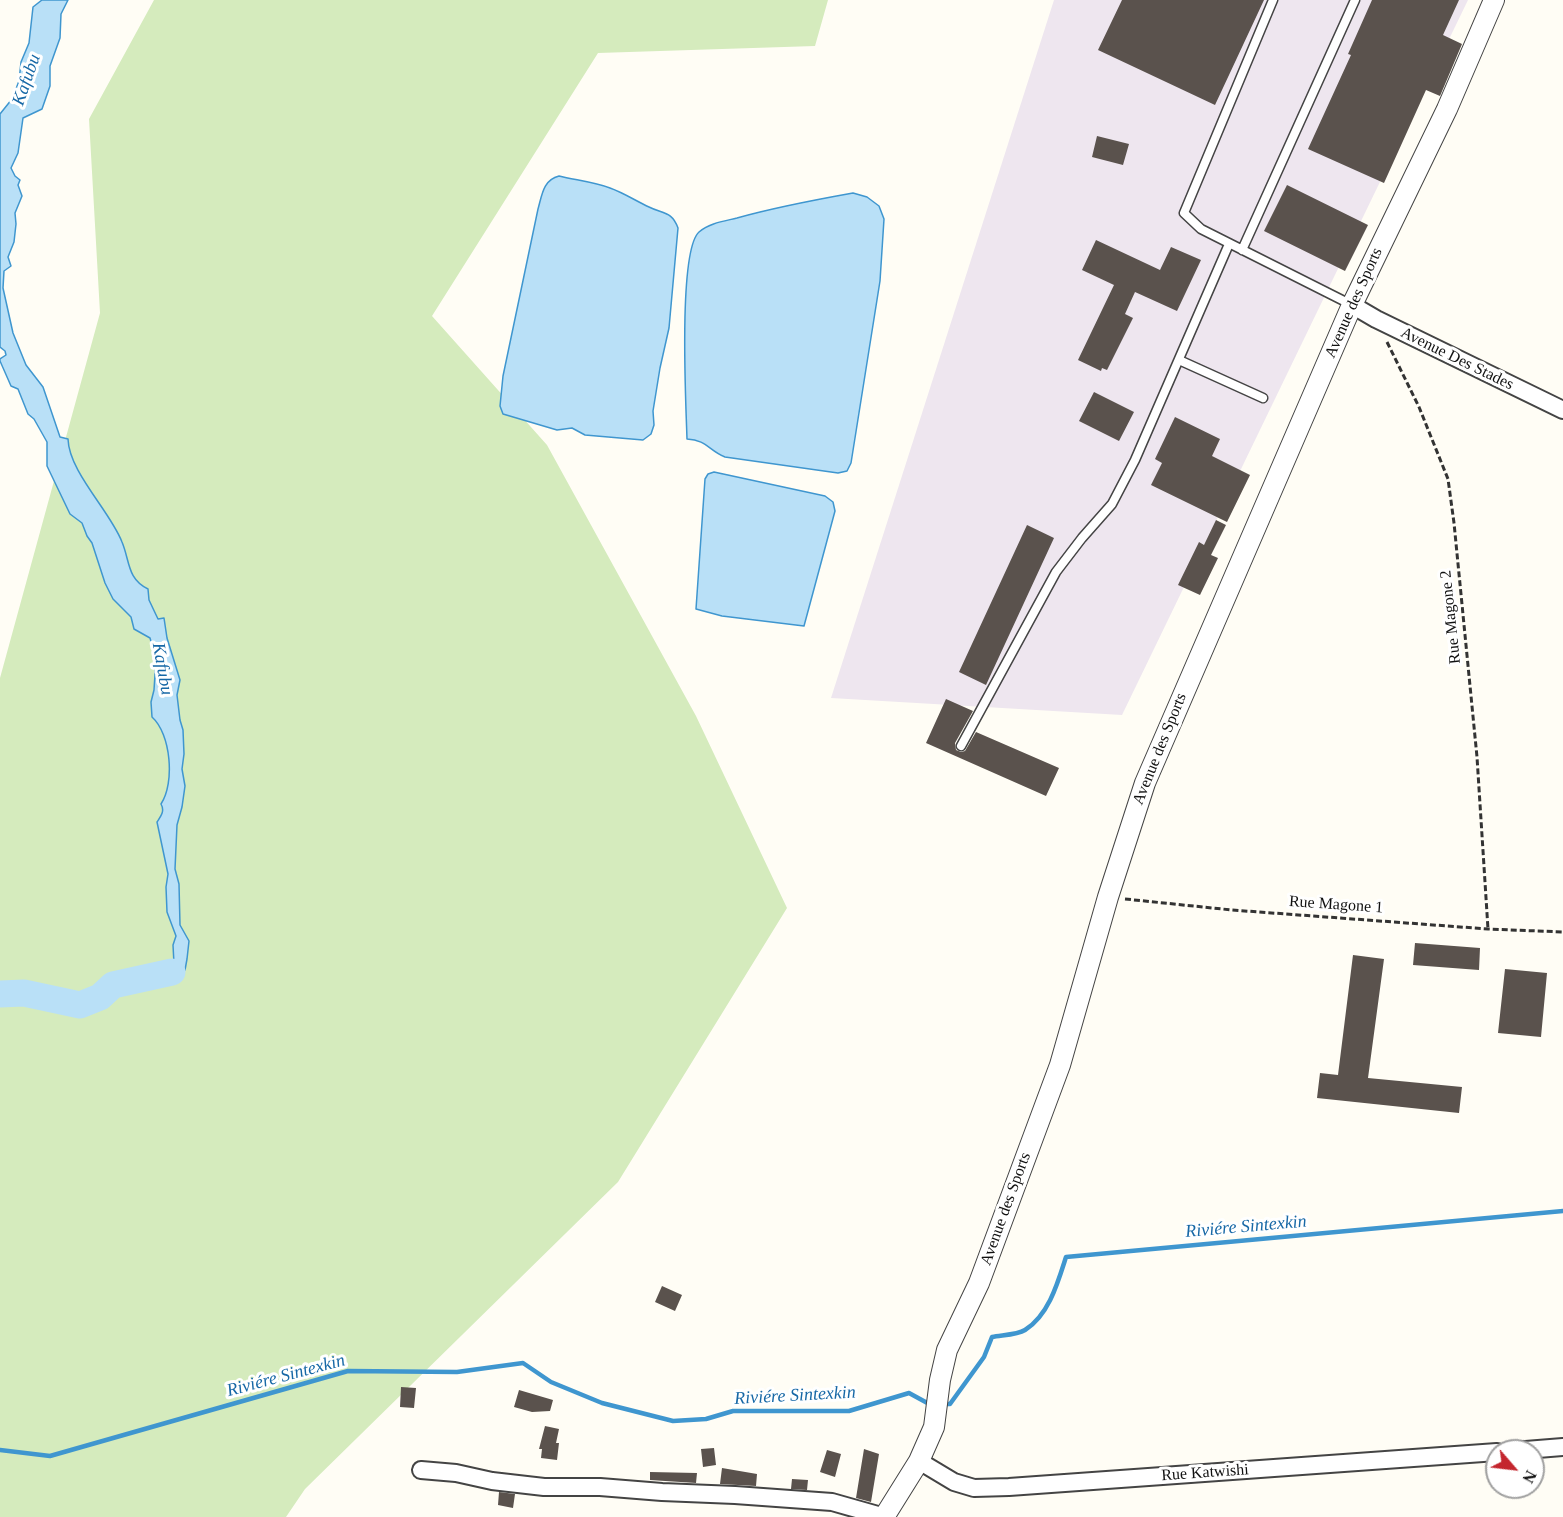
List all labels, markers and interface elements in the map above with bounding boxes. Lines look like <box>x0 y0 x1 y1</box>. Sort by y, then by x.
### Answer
water label: Kafubu <box>8 51 46 109</box>
street label: Avenue des Sports <box>1321 245 1387 361</box>
street label: Avenue Des Stades <box>1397 323 1517 395</box>
street label: Rue Magone 2 <box>1437 569 1465 665</box>
water label: Kafubu <box>147 641 177 697</box>
street label: Avenue des Sports <box>1129 690 1191 808</box>
street label: Rue Magone 1 <box>1288 892 1384 918</box>
street label: Avenue des Sports <box>977 1150 1035 1268</box>
water label: Riviére Sintexkin <box>1184 1211 1308 1243</box>
water label: Riviére Sintexkin <box>224 1350 348 1402</box>
water label: Riviére Sintexkin <box>734 1382 856 1410</box>
north arrow <box>1485 1439 1545 1499</box>
street label: Rue Katwishi <box>1161 1460 1249 1486</box>
text: N <box>1519 1468 1540 1486</box>

